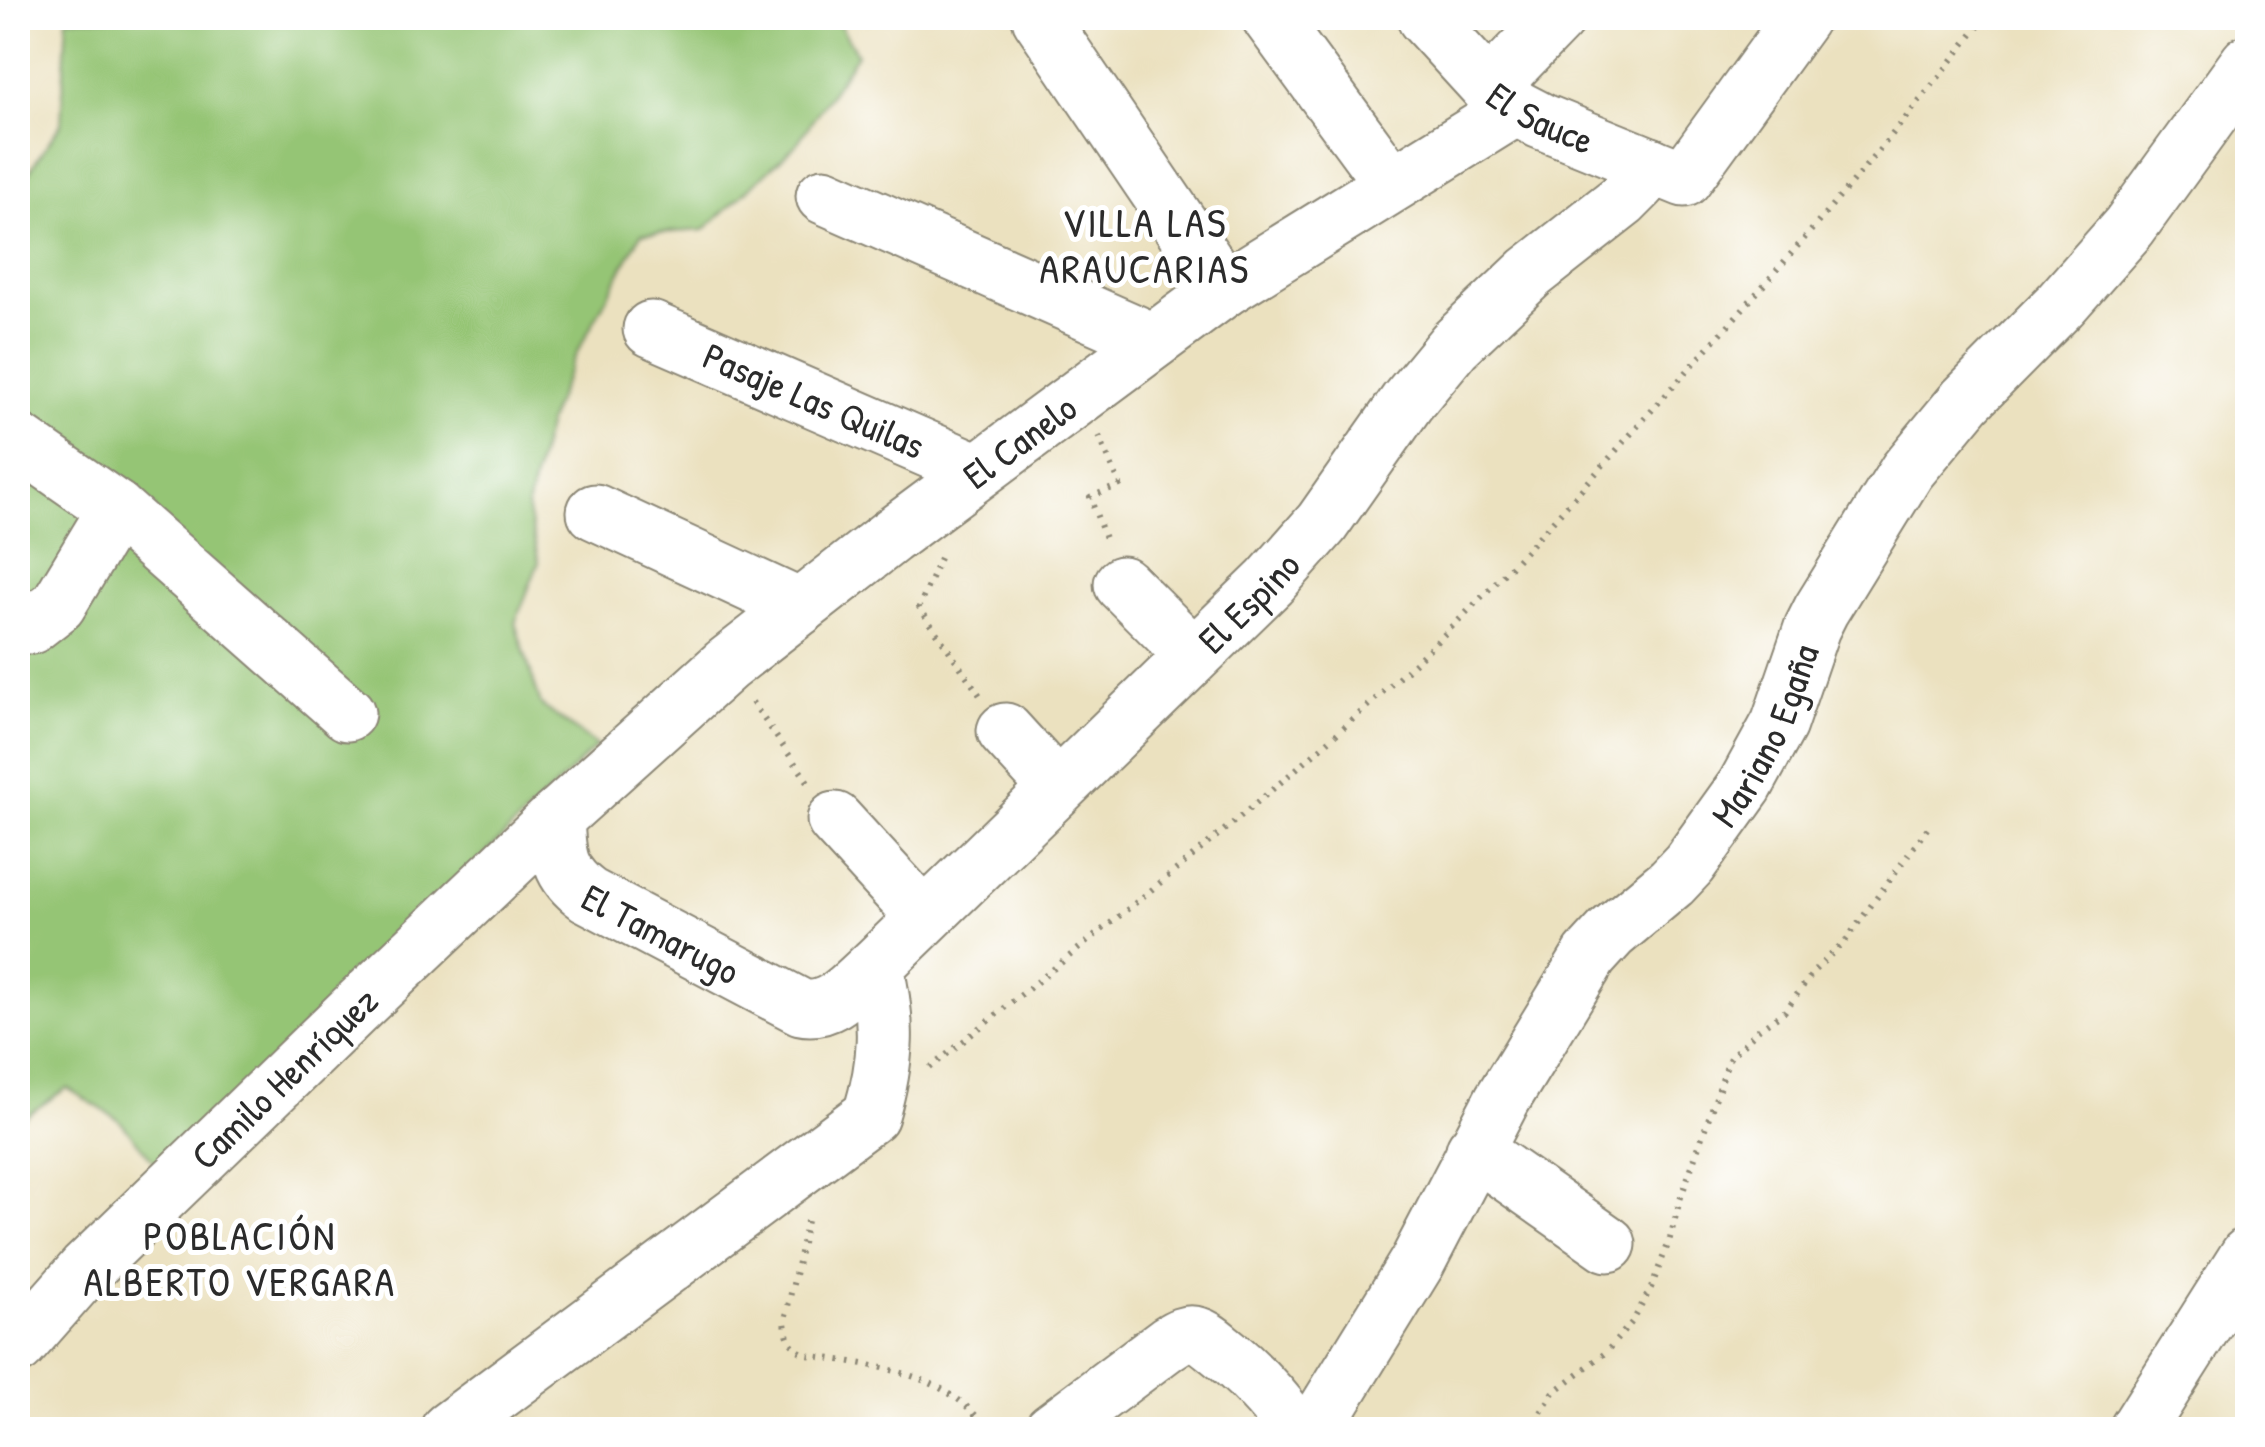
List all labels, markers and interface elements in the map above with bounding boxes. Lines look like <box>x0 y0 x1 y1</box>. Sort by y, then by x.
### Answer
street label: El Sauce <box>1476 69 1602 166</box>
district label: VILLA LAS ARAUCARIAS <box>1039 195 1251 295</box>
street label: Pasaje Las Quilas <box>696 329 933 471</box>
street label: El Canelo <box>952 382 1087 500</box>
street label: El Espino <box>1186 540 1311 664</box>
street label: Mariano Egaña <box>1698 637 1831 837</box>
street label: El Tamarugo <box>573 871 749 996</box>
street label: Camilo Henríquez <box>179 975 389 1180</box>
district label: POBLACIÓN ALBERTO VERGARA <box>84 1208 396 1308</box>

